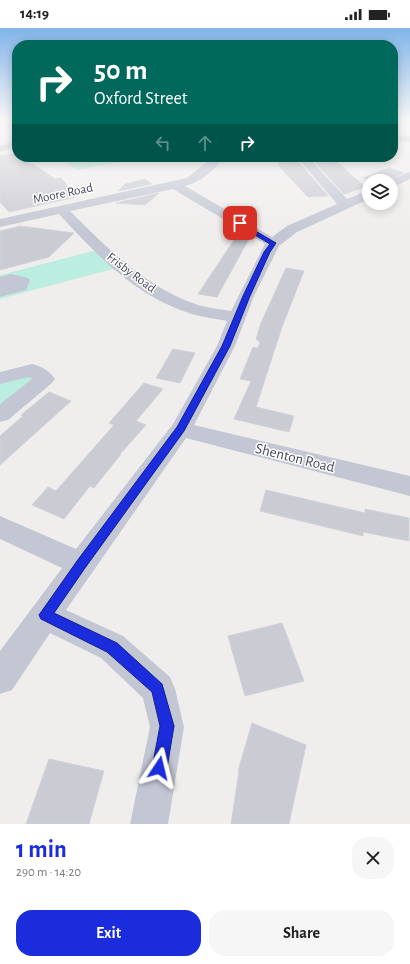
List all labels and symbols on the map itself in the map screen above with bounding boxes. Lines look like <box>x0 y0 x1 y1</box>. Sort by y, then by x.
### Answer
street label: Moore Road <box>32 181 94 207</box>
pin <box>223 206 257 240</box>
street label: Frisby Road <box>104 251 158 296</box>
street label: Shenton Road <box>254 441 336 475</box>
position arrow <box>138 747 180 789</box>

